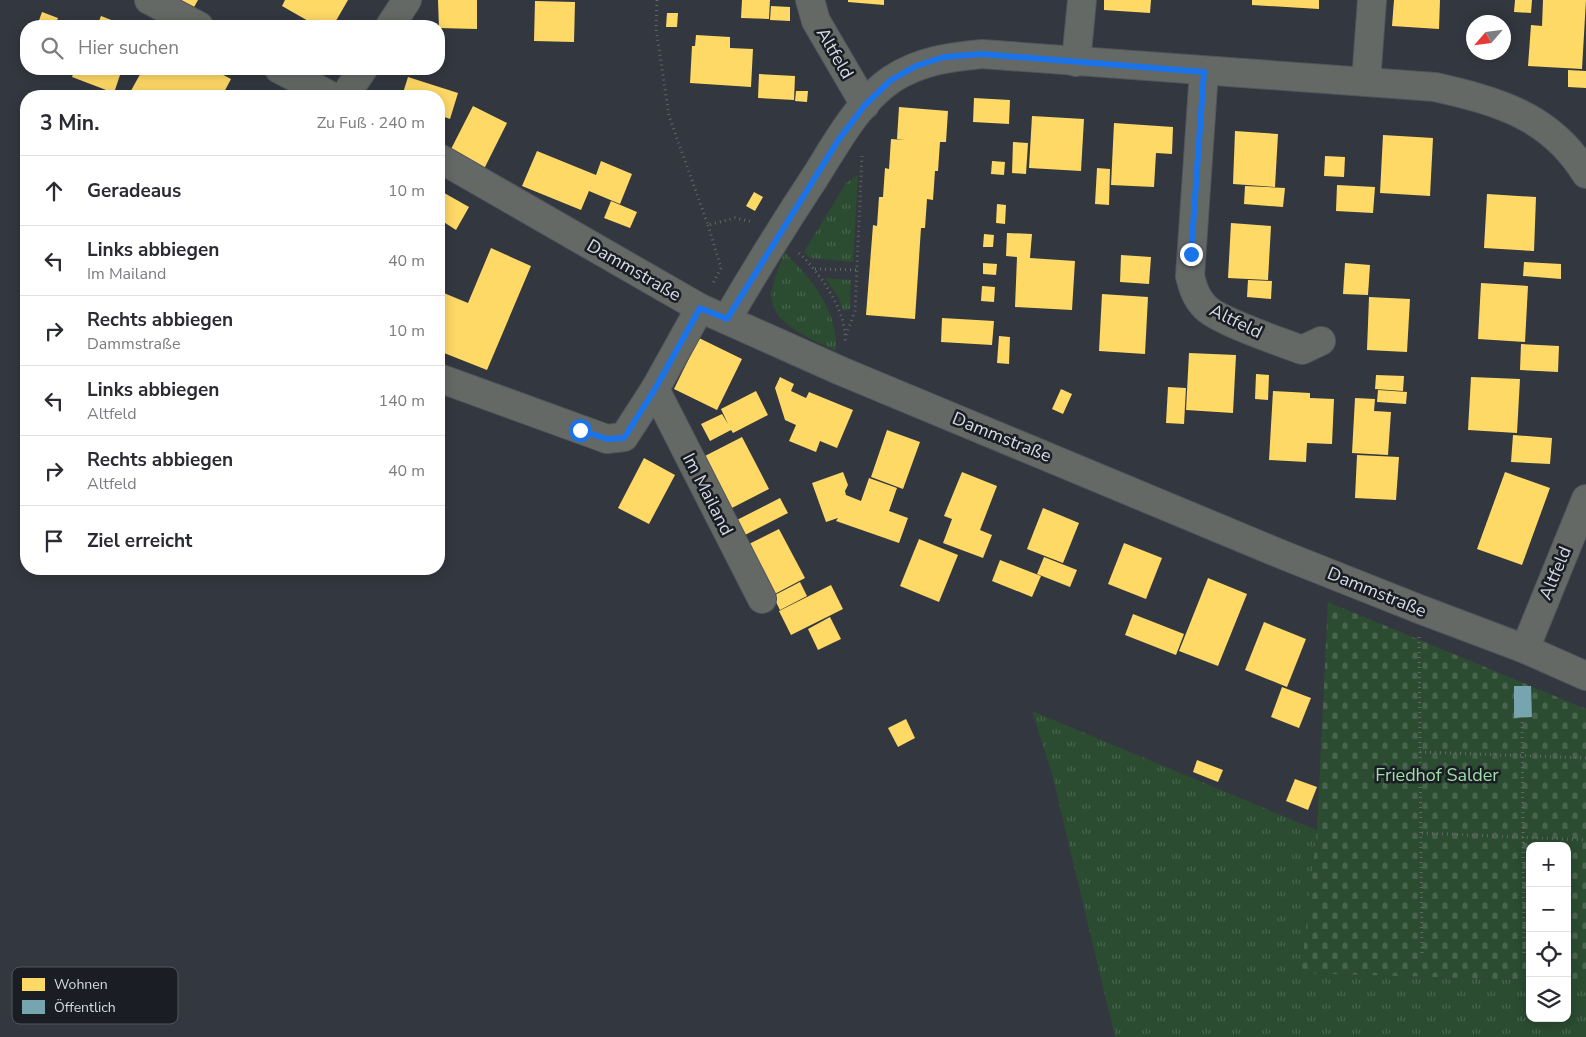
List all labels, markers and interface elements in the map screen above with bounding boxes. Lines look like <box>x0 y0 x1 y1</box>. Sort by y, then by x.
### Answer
north arrow <box>1466 15 1511 60</box>
search box <box>20 20 445 75</box>
street label: Altfeld <box>811 23 859 83</box>
icon: search <box>38 34 66 62</box>
text: Hier suchen <box>78 35 179 61</box>
text: 3 Min. <box>40 109 99 137</box>
text: Zu Fuß · 240 m <box>317 112 425 134</box>
icon: ahead <box>40 177 68 205</box>
text: Geradeaus <box>87 178 181 204</box>
text: 10 m <box>388 180 425 202</box>
street label: Dammstraße <box>582 233 686 307</box>
text: Links abbiegen <box>87 237 219 263</box>
route end <box>1180 243 1203 266</box>
icon: left <box>40 247 68 275</box>
text: 40 m <box>388 250 425 272</box>
text: Im Mailand <box>87 263 166 285</box>
street label: Altfeld <box>1206 298 1266 344</box>
text: Rechts abbiegen <box>87 307 233 333</box>
icon: right <box>40 317 68 345</box>
text: 10 m <box>388 320 425 342</box>
text: Dammstraße <box>87 333 180 355</box>
text: Links abbiegen <box>87 377 219 403</box>
icon: left <box>40 387 68 415</box>
text: 140 m <box>378 390 425 412</box>
text: Altfeld <box>87 403 137 425</box>
street label: Dammstraße <box>949 406 1055 468</box>
route start <box>569 419 592 442</box>
text: Rechts abbiegen <box>87 447 233 473</box>
street label: Im Mailand <box>677 449 739 539</box>
icon: right <box>40 457 68 485</box>
text: 40 m <box>388 460 425 482</box>
text: Altfeld <box>87 473 137 495</box>
icon: arrive <box>40 527 68 555</box>
text: Ziel erreicht <box>87 528 192 554</box>
street label: Altfeld <box>1533 543 1577 603</box>
street label: Dammstraße <box>1324 561 1430 623</box>
park label: Friedhof Salder <box>1375 763 1499 787</box>
map controls <box>1526 842 1571 1022</box>
button: + <box>1526 842 1571 887</box>
button: − <box>1526 887 1571 932</box>
button: locate <box>1526 932 1571 977</box>
legend <box>12 967 178 1024</box>
text: Wohnen <box>54 975 108 994</box>
button: layers <box>1526 977 1571 1022</box>
text: Öffentlich <box>54 998 116 1017</box>

